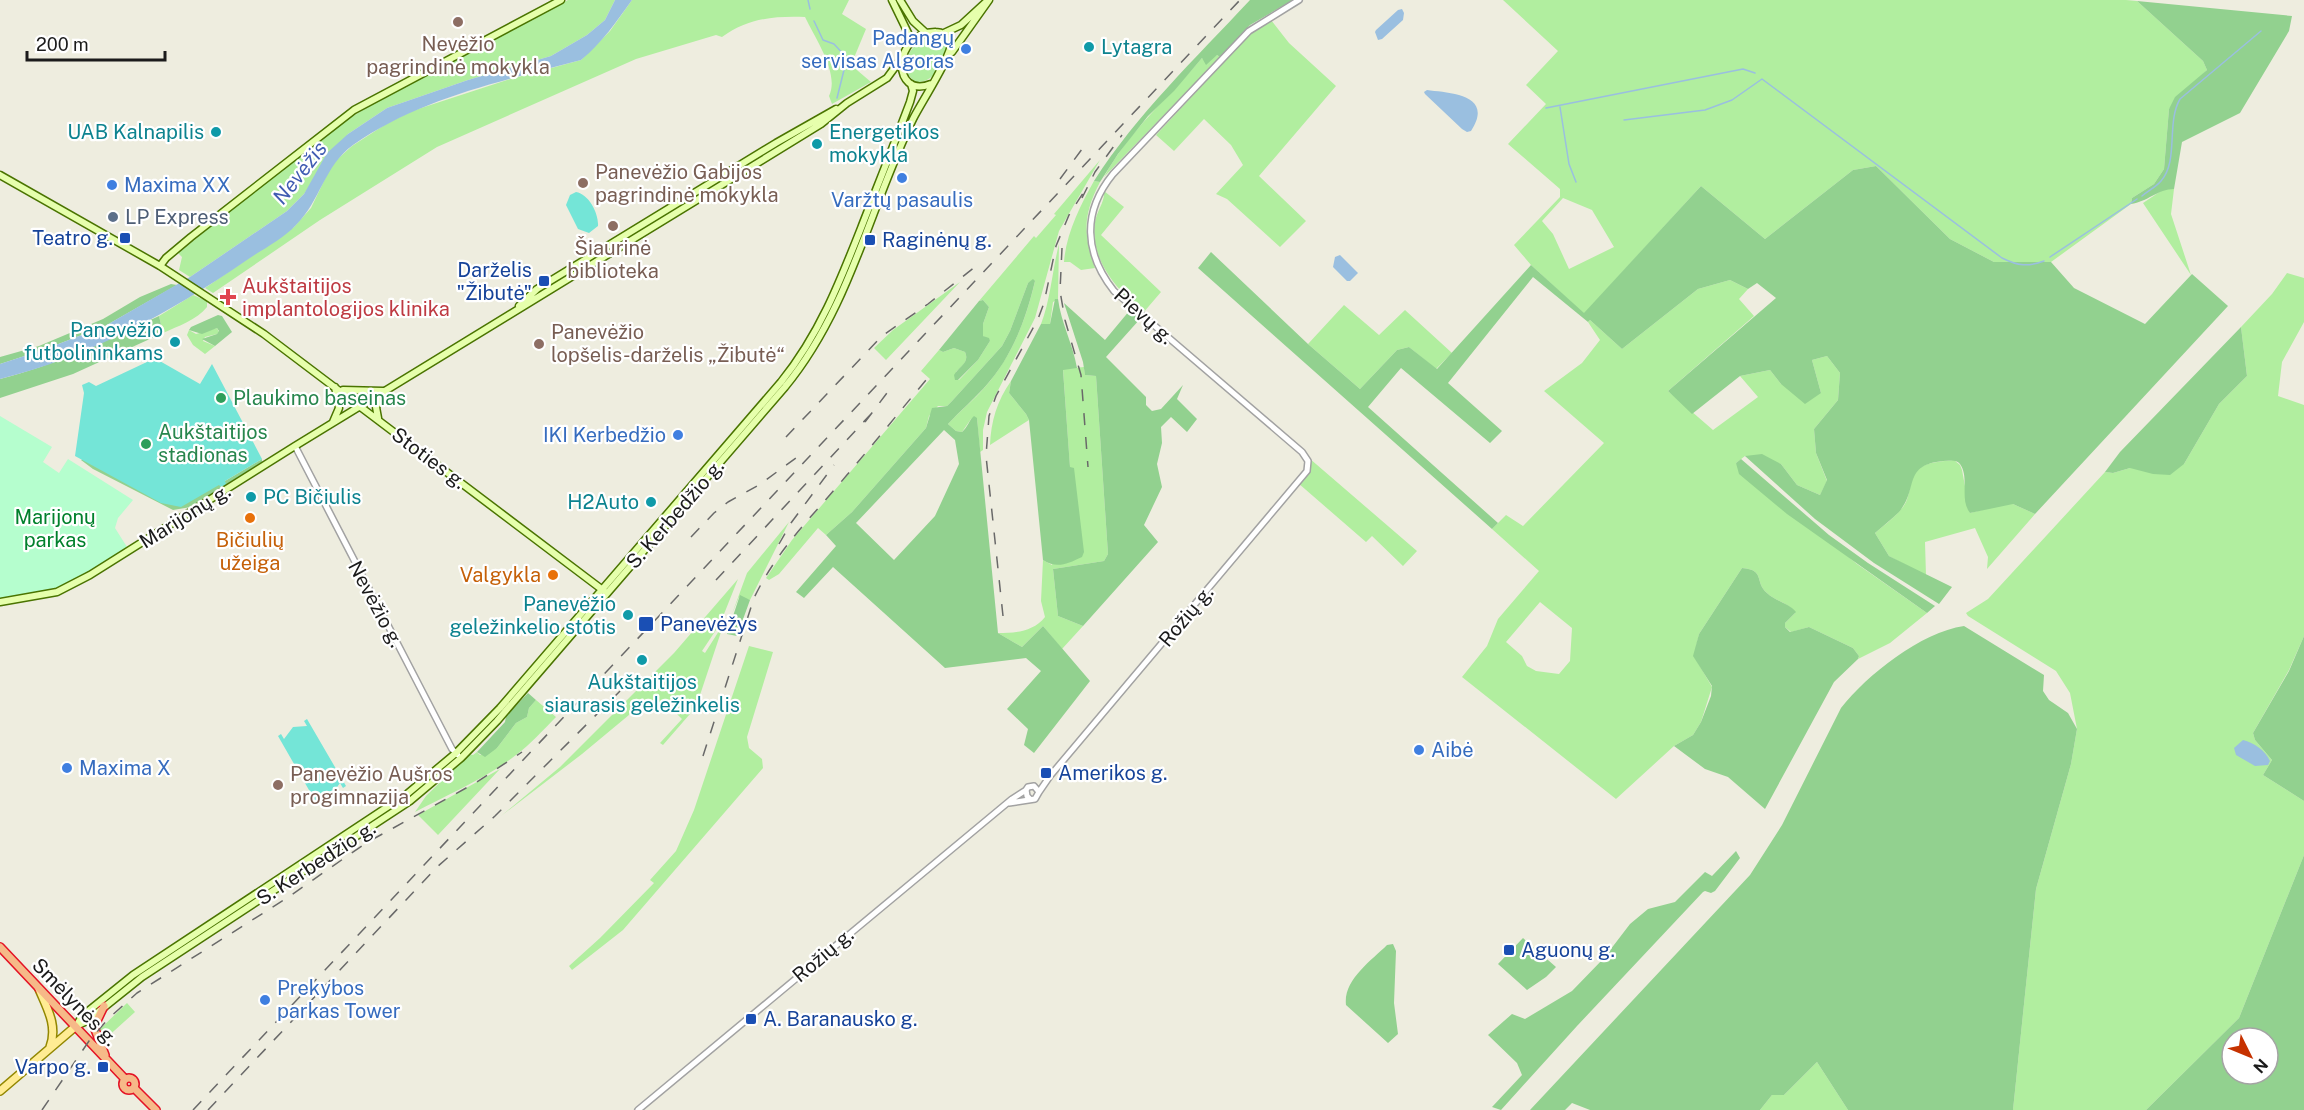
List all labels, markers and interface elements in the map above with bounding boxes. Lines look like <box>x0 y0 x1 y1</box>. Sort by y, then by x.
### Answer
marker: Nevėžio pagrindinė mokykla <box>451 15 465 29</box>
scale bar <box>27 24 165 62</box>
place label: Padangų servisas Algoras <box>801 26 954 73</box>
place label: Nevėžio pagrindinė mokykla <box>366 32 550 79</box>
text: 200 m <box>36 34 89 55</box>
place label: Lytagra <box>1101 35 1172 59</box>
marker: Lytagra <box>1082 40 1096 54</box>
marker: Padangų servisas Algoras <box>959 42 973 56</box>
place label: UAB Kalnapilis <box>67 120 204 144</box>
place label: Energetikos mokykla <box>829 120 939 167</box>
marker: UAB Kalnapilis <box>209 125 223 139</box>
water label: Nevėžis <box>267 136 332 209</box>
marker: Energetikos mokykla <box>810 137 824 151</box>
place label: Panevėžio Gabijos pagrindinė mokykla <box>595 160 779 207</box>
marker: Varžtų pasaulis <box>895 171 909 185</box>
place label: Maxima XX <box>124 173 231 197</box>
marker: Panevėžio Gabijos pagrindinė mokykla <box>576 176 590 190</box>
marker: Maxima XX <box>105 178 119 192</box>
place label: Varžtų pasaulis <box>831 188 973 212</box>
place label: LP Express <box>125 205 229 229</box>
marker: LP Express <box>106 210 120 224</box>
marker: Šiaurinė biblioteka <box>606 219 620 233</box>
place label: Teatro g. <box>32 226 113 250</box>
place label: Raginėnų g. <box>882 228 992 252</box>
marker: Teatro g. <box>118 231 132 245</box>
marker: Raginėnų g. <box>863 233 877 247</box>
place label: Šiaurinė biblioteka <box>567 236 659 283</box>
place label: Darželis "Žibutė" <box>457 258 532 305</box>
place label: Aukštaitijos implantologijos klinika <box>242 274 450 321</box>
marker: Darželis "Žibutė" <box>537 274 551 288</box>
street label: Pievų g. <box>1109 283 1179 349</box>
marker: Aukštaitijos implantologijos klinika <box>219 288 237 306</box>
place label: Panevėžio futbolininkams <box>24 318 163 365</box>
place label: Panevėžio lopšelis-darželis „Žibutė“ <box>551 320 785 367</box>
marker: Panevėžio futbolininkams <box>168 335 182 349</box>
marker: Panevėžio lopšelis-darželis „Žibutė“ <box>532 337 546 351</box>
place label: Plaukimo baseinas <box>233 386 406 410</box>
marker: Plaukimo baseinas <box>214 391 228 405</box>
place label: Aukštaitijos stadionas <box>158 420 268 467</box>
street label: Stoties g. <box>387 422 471 494</box>
place label: IKI Kerbedžio <box>543 423 666 447</box>
marker: IKI Kerbedžio <box>671 428 685 442</box>
marker: Aukštaitijos stadionas <box>139 437 153 451</box>
street label: S. Kerbedžio g. <box>621 454 729 574</box>
street label: Marijonų g. <box>135 479 235 553</box>
place label: PC Bičiulis <box>263 485 361 509</box>
marker: PC Bičiulis <box>244 490 258 504</box>
place label: H2Auto <box>567 490 639 514</box>
marker: H2Auto <box>644 495 658 509</box>
park label: Marijonų parkas <box>14 505 96 552</box>
marker: Bičiulių užeiga <box>243 511 257 525</box>
place label: Bičiulių užeiga <box>216 528 284 575</box>
street label: Nevėžio g. <box>343 557 409 651</box>
place label: Valgykla <box>460 563 541 587</box>
marker: Valgykla <box>546 568 560 582</box>
street label: Rožių g. <box>1154 581 1218 651</box>
place label: Panevėžio geležinkelio stotis <box>450 592 616 639</box>
marker: Panevėžio geležinkelio stotis <box>621 608 635 622</box>
place label: Panevėžys <box>660 612 757 636</box>
marker: Panevėžys <box>637 615 655 633</box>
marker: Aukštaitijos siaurasis geležinkelis <box>635 653 649 667</box>
place label: Aukštaitijos siaurasis geležinkelis <box>544 670 740 717</box>
place label: Aibė <box>1431 738 1474 762</box>
marker: Aibė <box>1412 743 1426 757</box>
place label: Maxima X <box>79 756 171 780</box>
marker: Maxima X <box>60 761 74 775</box>
place label: Amerikos g. <box>1058 761 1168 785</box>
place label: Panevėžio Aušros progimnazija <box>290 762 453 809</box>
marker: Amerikos g. <box>1039 766 1053 780</box>
marker: Panevėžio Aušros progimnazija <box>271 778 285 792</box>
street label: S. Kerbedžio g. <box>252 816 380 910</box>
street label: Rožių g. <box>788 923 858 987</box>
place label: Aguonų g. <box>1521 938 1615 962</box>
marker: Aguonų g. <box>1502 943 1516 957</box>
street label: Smėlynės g. <box>27 953 123 1051</box>
place label: Prekybos parkas Tower <box>277 976 401 1023</box>
marker: Prekybos parkas Tower <box>258 993 272 1007</box>
place label: A. Baranausko g. <box>763 1007 918 1031</box>
marker: A. Baranausko g. <box>744 1012 758 1026</box>
north arrow <box>2220 1026 2280 1086</box>
place label: Varpo g. <box>15 1055 91 1079</box>
text: N <box>2249 1055 2272 1077</box>
marker: Varpo g. <box>96 1060 110 1074</box>

